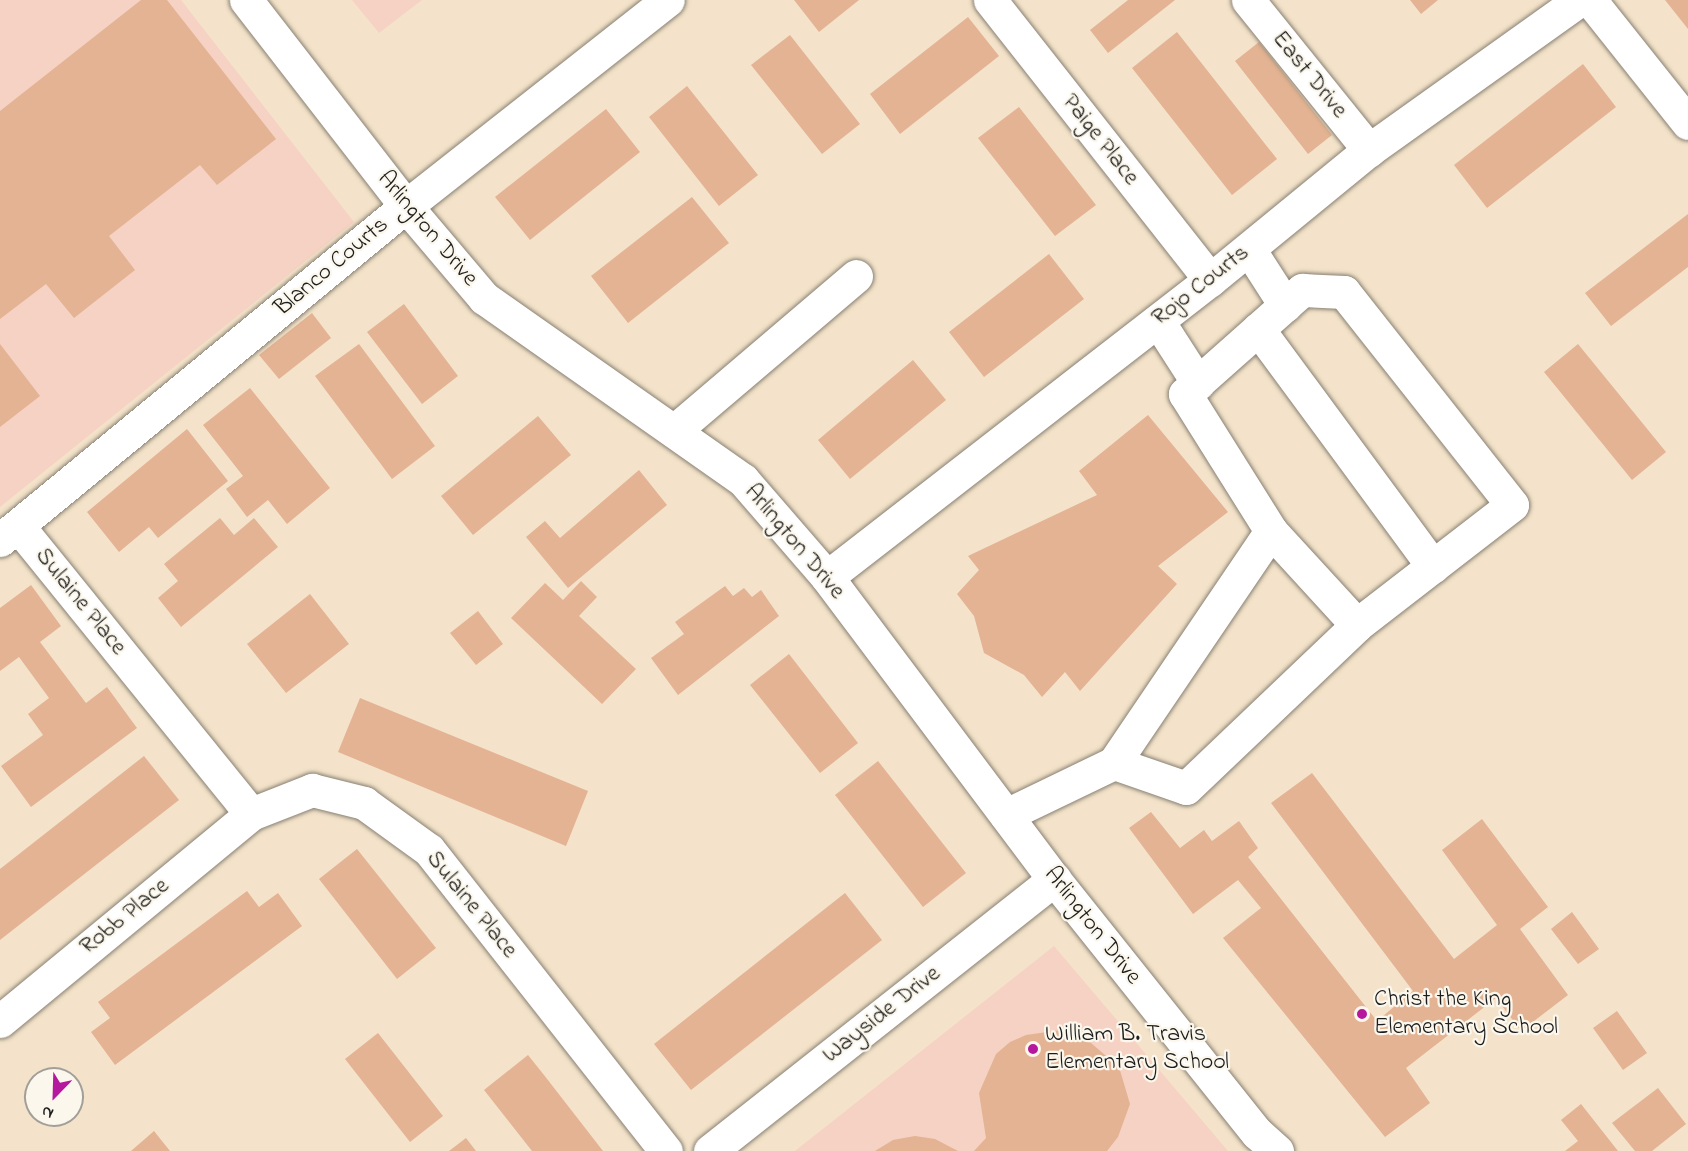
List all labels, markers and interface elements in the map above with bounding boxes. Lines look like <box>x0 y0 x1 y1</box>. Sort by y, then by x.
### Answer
street label: East Drive <box>1265 26 1353 124</box>
street label: Paige Place <box>1055 89 1145 191</box>
street label: Arlington Drive <box>370 165 484 293</box>
street label: Blanco Courts <box>269 211 395 323</box>
street label: Rojo Courts <box>1147 239 1255 333</box>
street label: Arlington Drive <box>737 478 851 606</box>
street label: Sulaine Place <box>28 542 132 662</box>
street label: Sulaine Place <box>419 845 523 965</box>
street label: Arlington Drive <box>1037 861 1147 991</box>
street label: Robb Place <box>75 872 175 962</box>
street label: Wayside Drive <box>817 960 947 1070</box>
place label: Christ the King Elementary School <box>1374 986 1558 1042</box>
marker: Christ the King Elementary School <box>1355 1007 1369 1021</box>
place label: William B. Travis Elementary School <box>1045 1021 1229 1077</box>
marker: William B. Travis Elementary School <box>1026 1042 1040 1056</box>
north arrow <box>24 1067 84 1127</box>
text: N <box>38 1099 57 1125</box>

